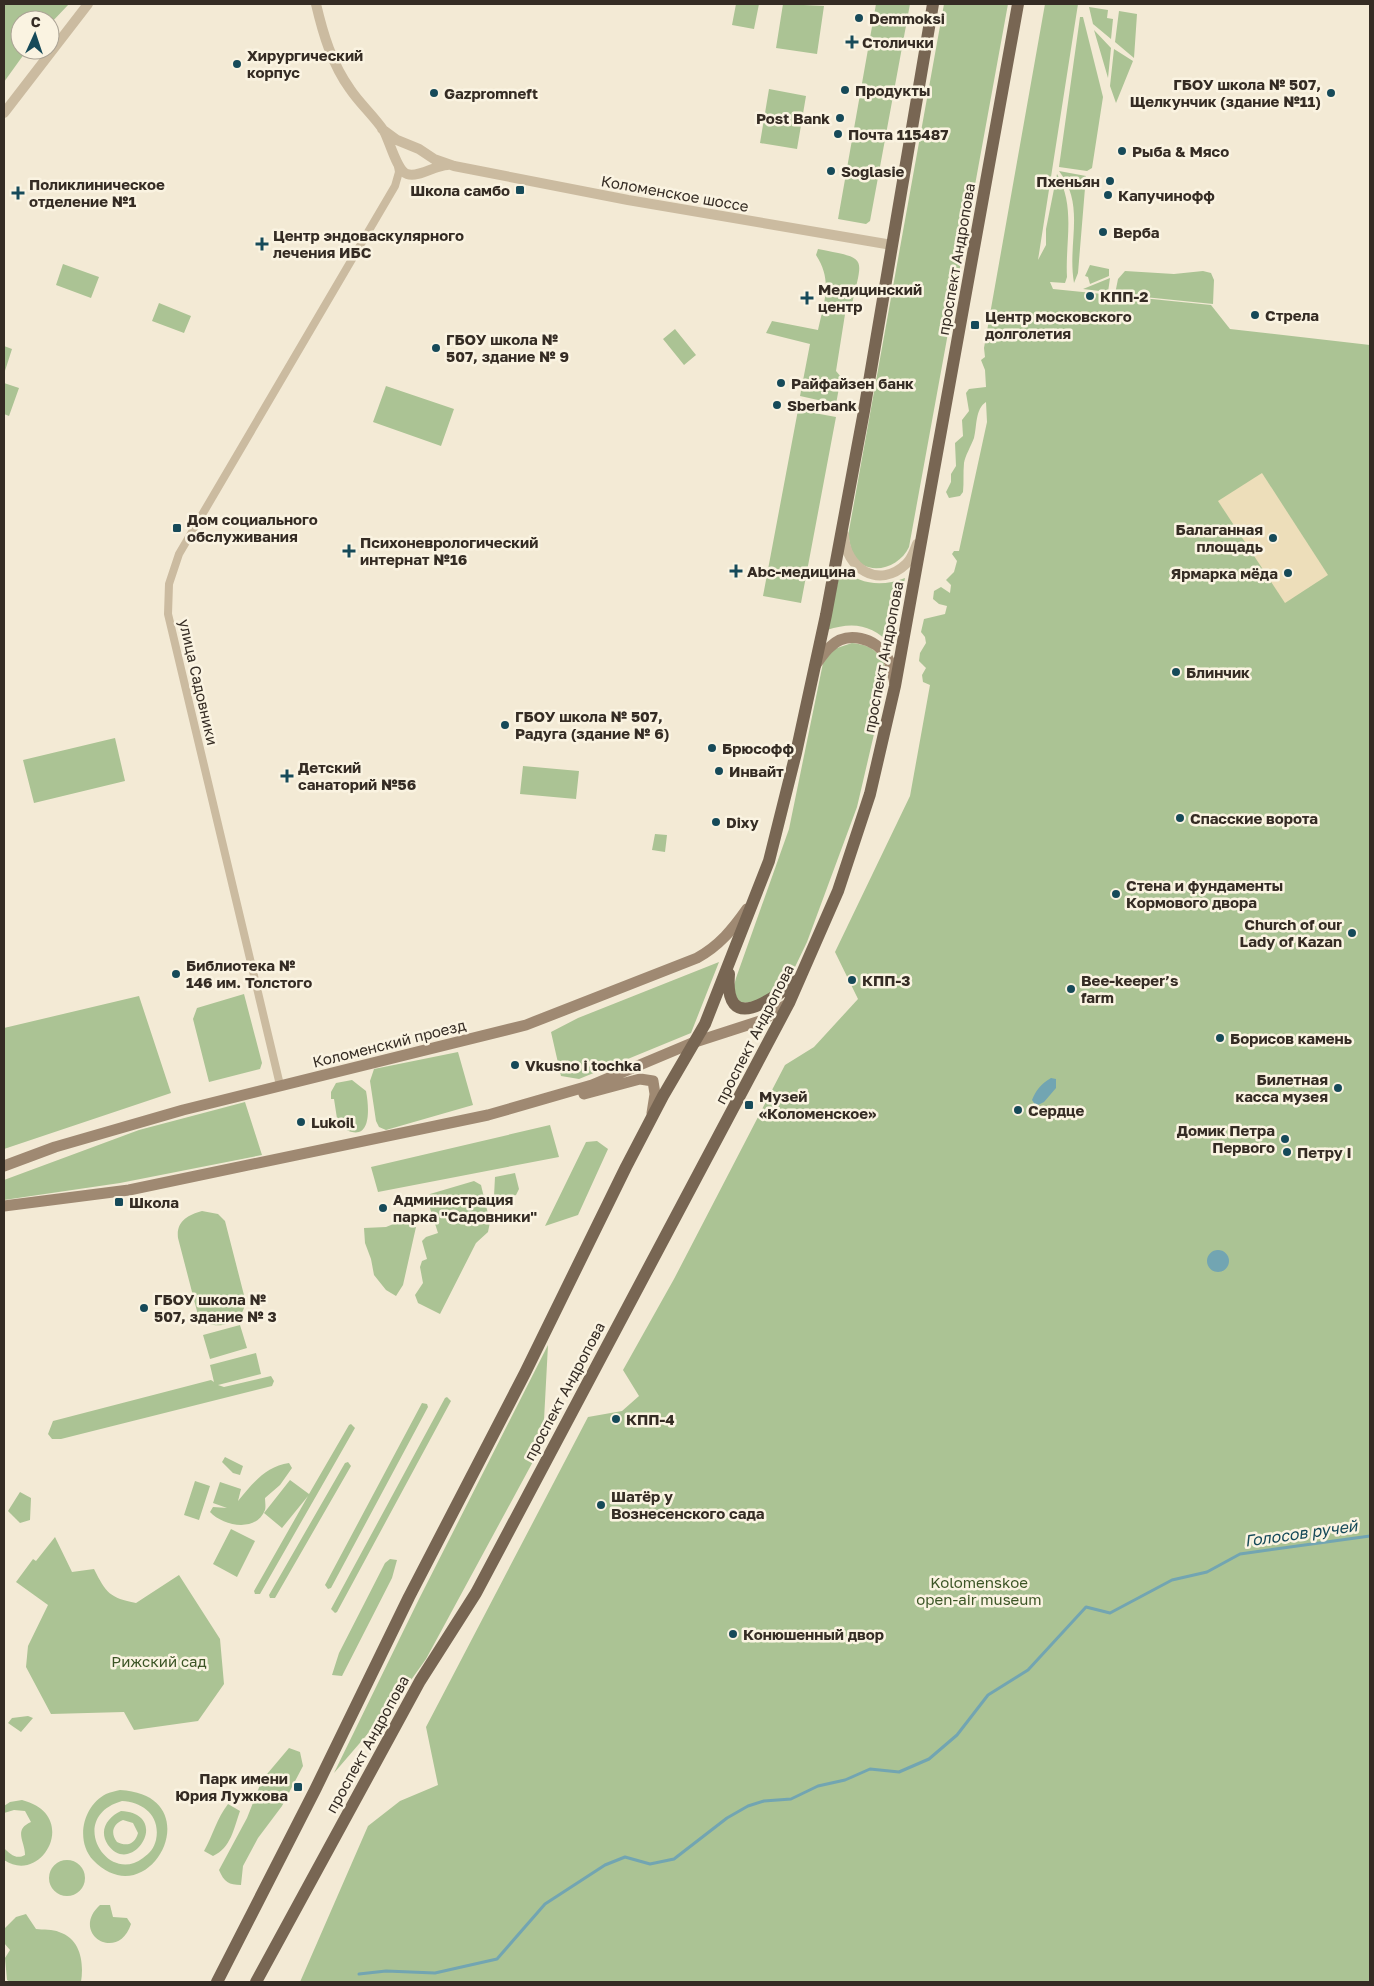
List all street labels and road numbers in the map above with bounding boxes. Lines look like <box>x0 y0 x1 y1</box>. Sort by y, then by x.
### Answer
street label: Коломенское шоссе <box>600 171 751 215</box>
street label: проспект Андропова <box>934 181 978 337</box>
street label: проспект Андропова <box>859 580 907 734</box>
street label: улица Садовники <box>176 617 222 747</box>
street label: проспект Андропова <box>711 961 797 1107</box>
street label: Коломенский проезд <box>311 1015 467 1071</box>
street label: проспект Андропова <box>520 1319 608 1463</box>
street label: проспект Андропова <box>322 1672 412 1816</box>

